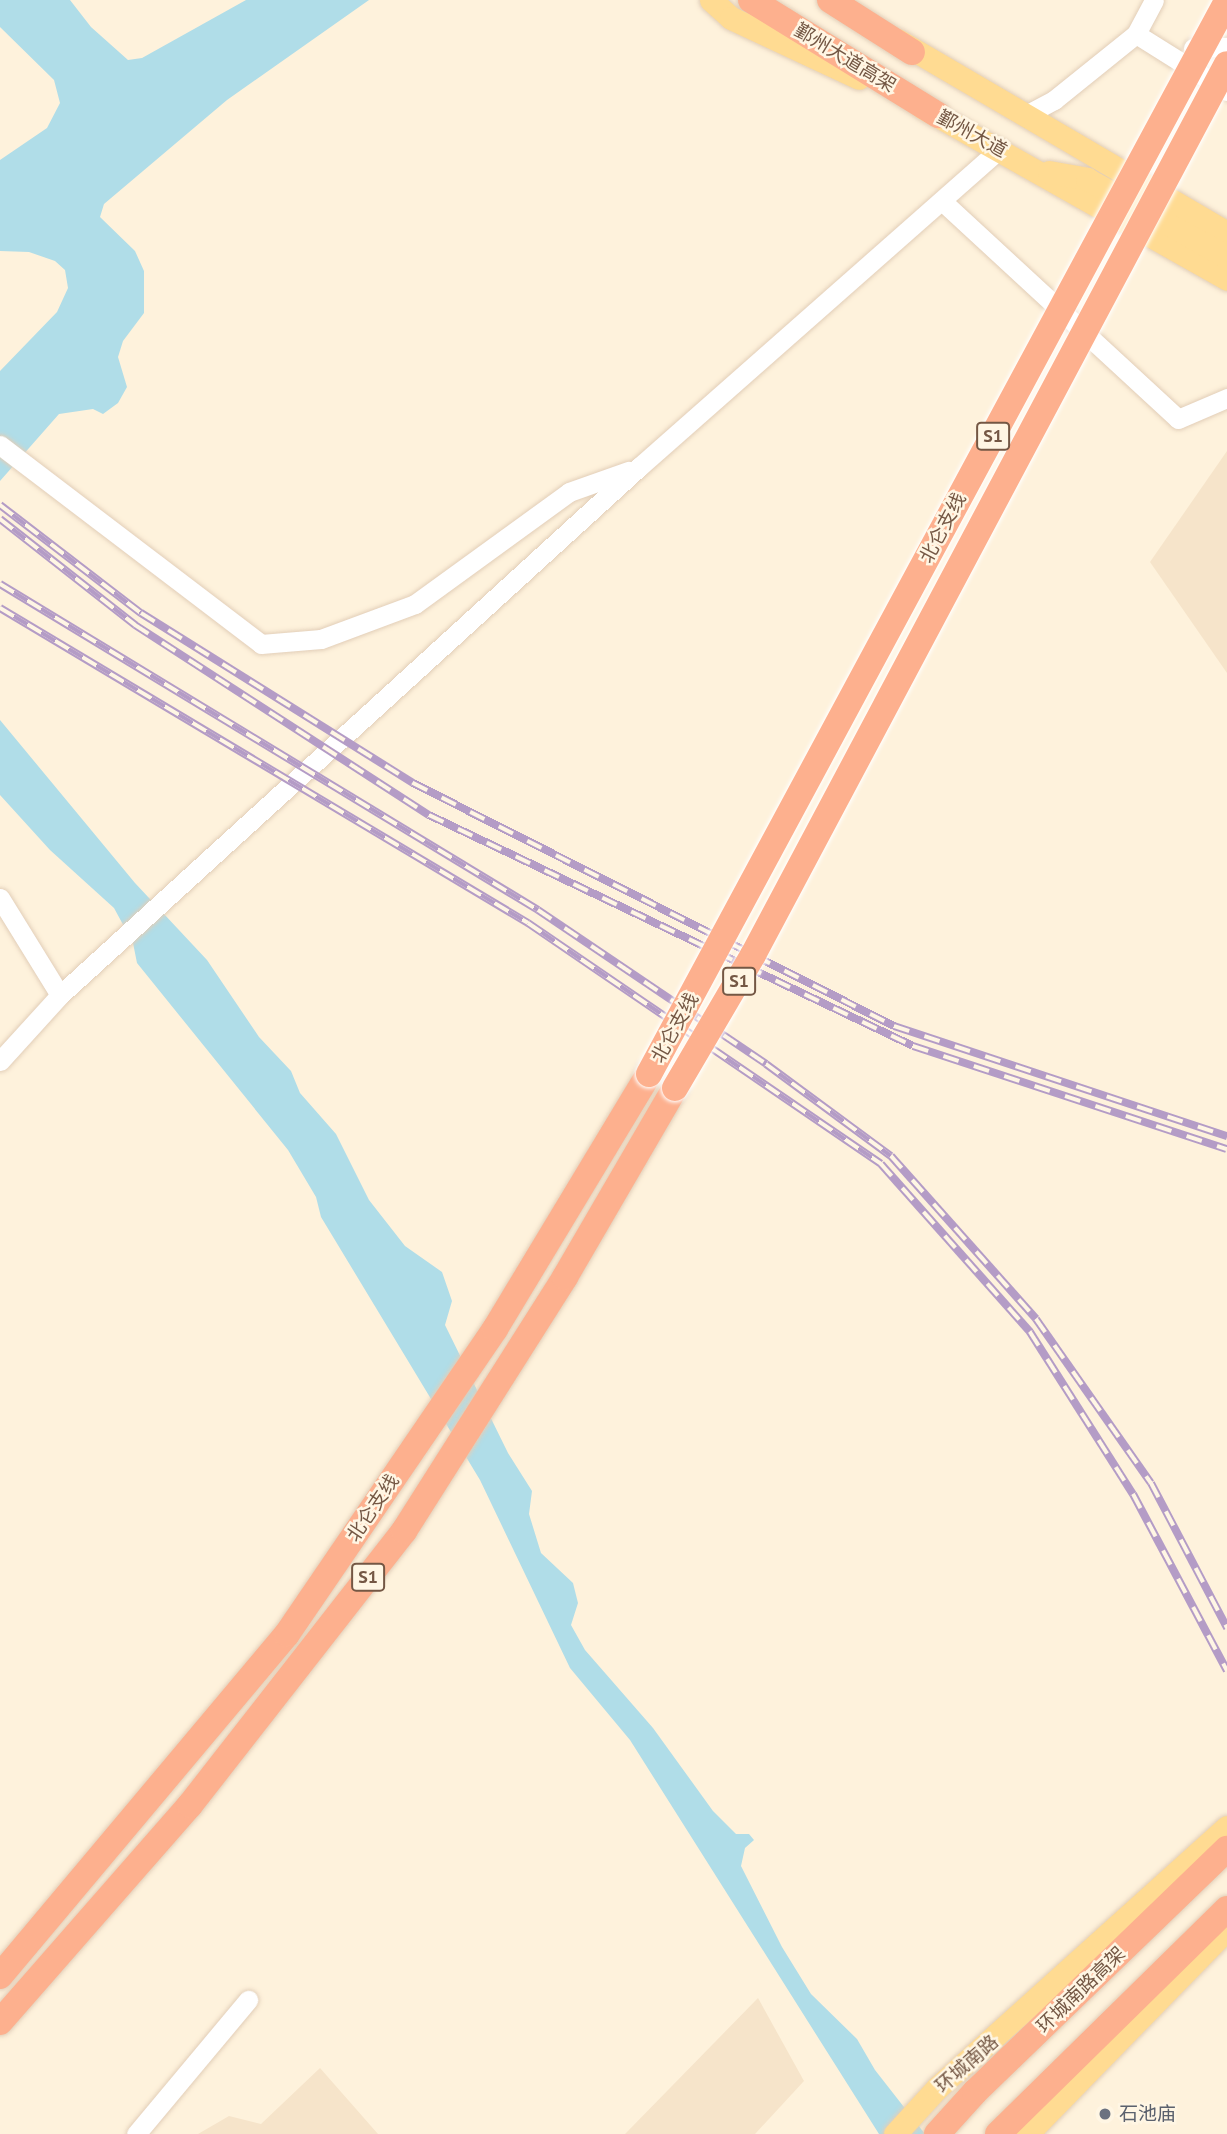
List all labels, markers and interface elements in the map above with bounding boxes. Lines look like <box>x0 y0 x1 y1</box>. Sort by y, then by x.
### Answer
street label: 鄞州大道高架 <box>790 19 900 97</box>
street label: 鄞州大道 <box>933 106 1011 162</box>
road number: S1 <box>976 422 1010 450</box>
street label: 北仑支线 <box>915 489 971 567</box>
road number: S1 <box>722 966 756 996</box>
street label: 北仑支线 <box>647 989 703 1067</box>
street label: 北仑支线 <box>342 1470 404 1546</box>
road number: S1 <box>350 1562 386 1592</box>
street label: 环城南路高架 <box>1032 1942 1130 2038</box>
street label: 环城南路 <box>931 2030 1003 2098</box>
place label: 石池庙 <box>1119 2103 1176 2125</box>
marker: 石池庙 <box>1097 2106 1113 2122</box>

